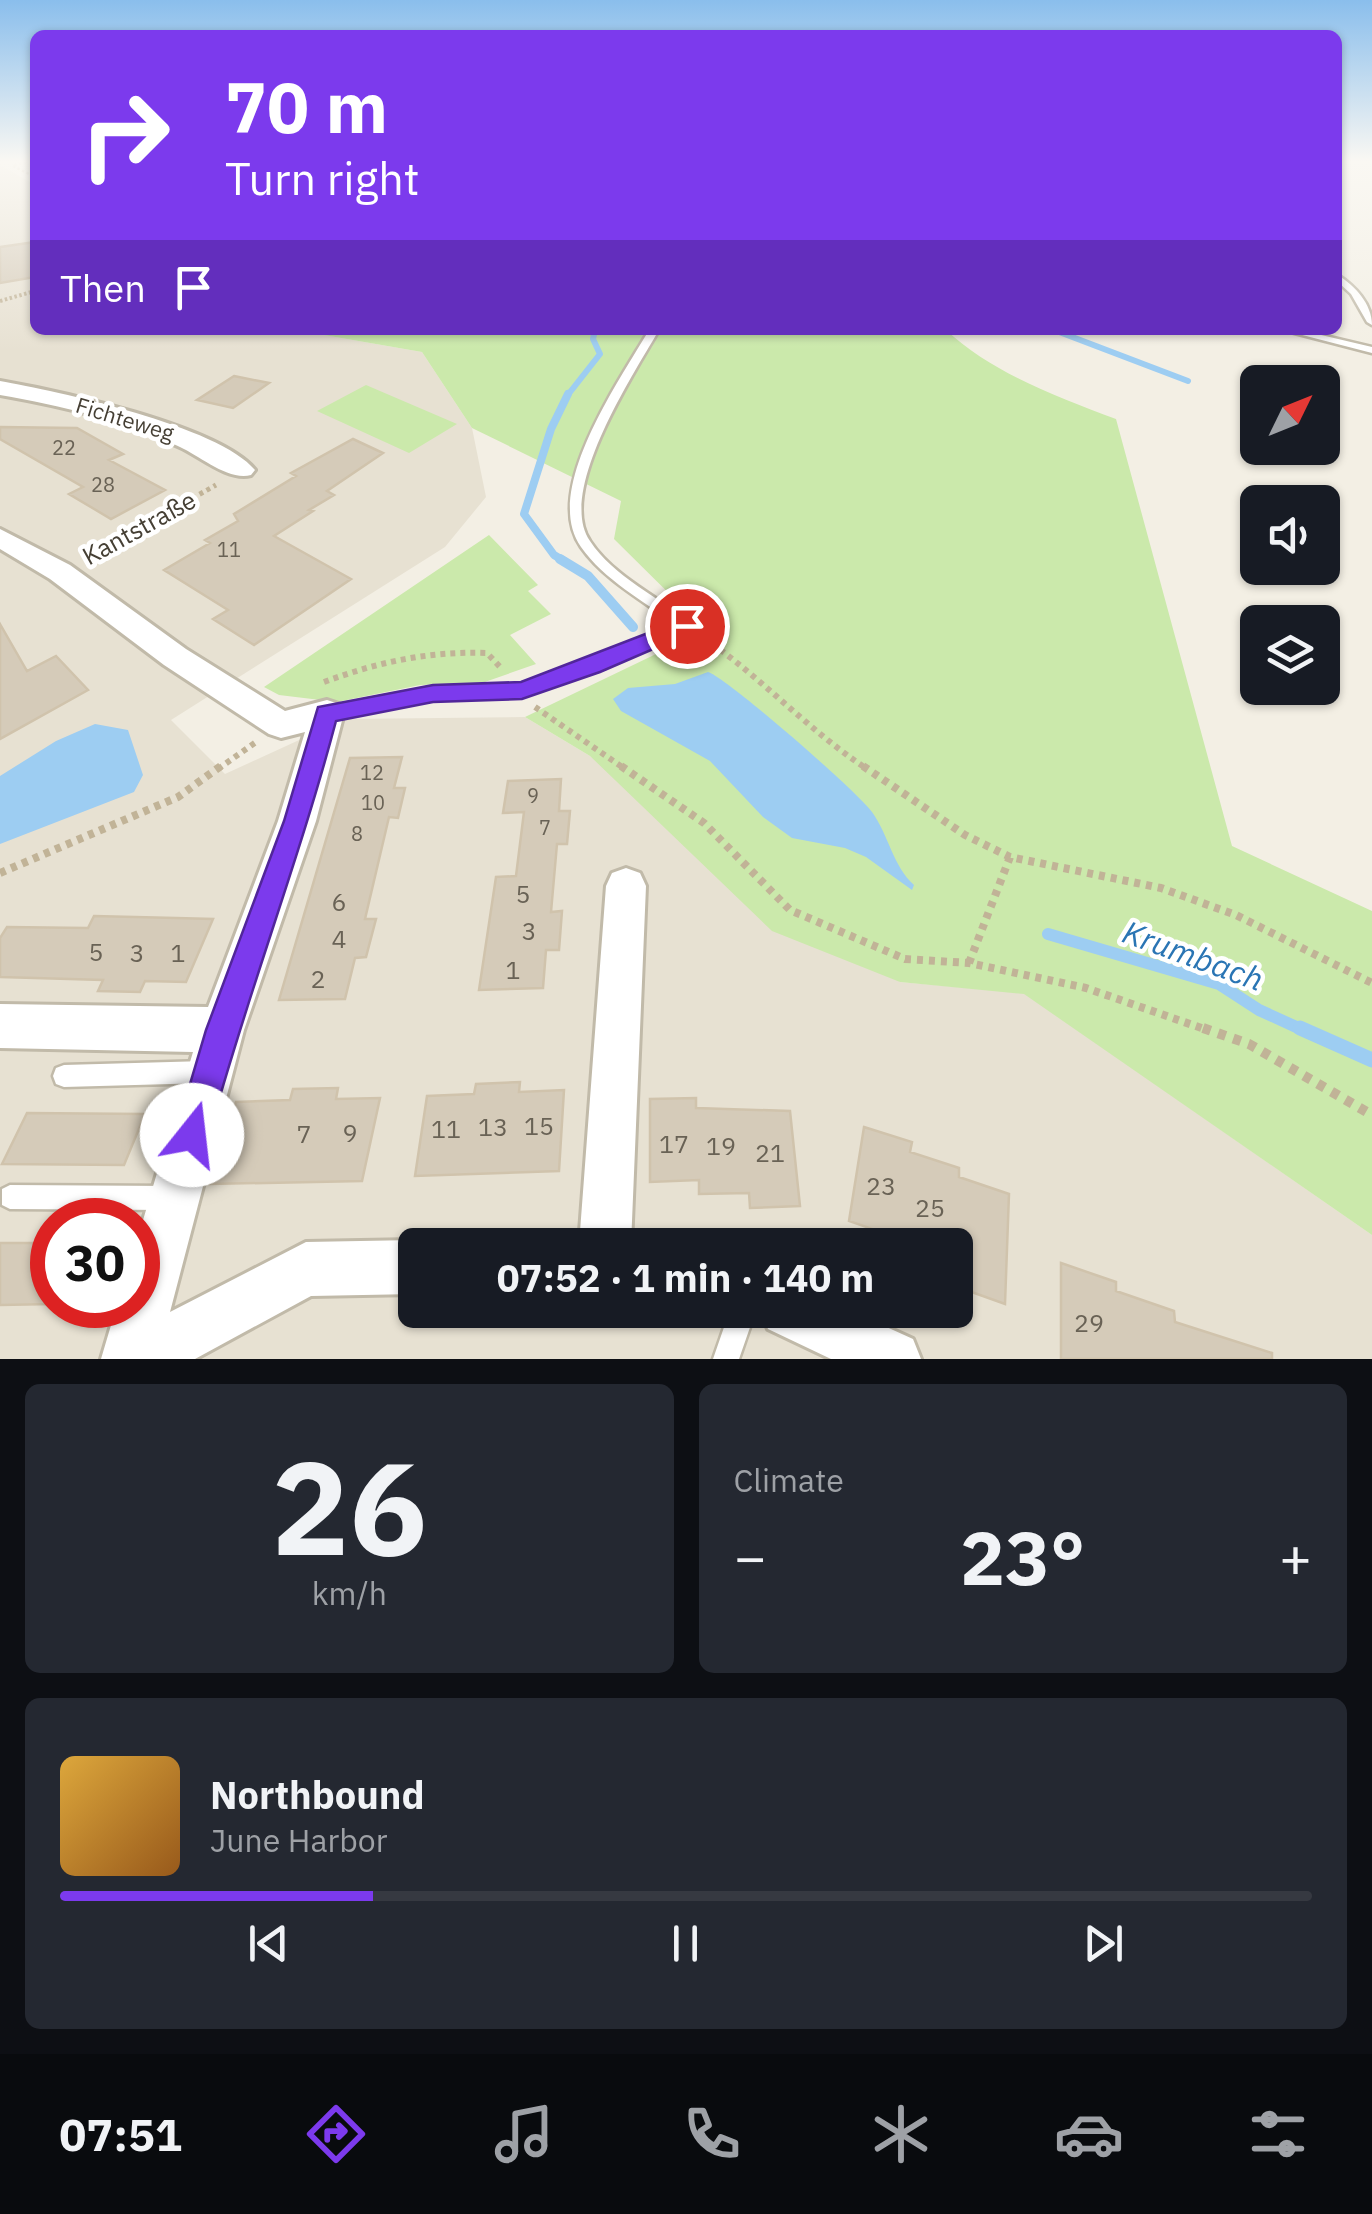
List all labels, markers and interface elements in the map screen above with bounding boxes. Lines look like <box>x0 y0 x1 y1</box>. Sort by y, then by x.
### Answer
text: 70 m <box>225 61 388 152</box>
icon: right <box>60 70 190 200</box>
text: Turn right <box>225 149 420 207</box>
icon: arrive <box>166 260 221 315</box>
text: Then <box>60 263 146 312</box>
north arrow <box>1240 365 1340 465</box>
map controls <box>1240 365 1340 705</box>
street label: Fichteweg <box>72 390 178 447</box>
house number: 22 <box>52 434 76 461</box>
house number: 28 <box>91 471 115 498</box>
street label: Kantstraße <box>76 483 201 572</box>
button: sound <box>1240 485 1340 585</box>
house number: 11 <box>217 536 241 563</box>
pin <box>645 584 730 669</box>
icon: arrive <box>660 599 715 654</box>
button: layers <box>1240 605 1340 705</box>
house number: 12 <box>360 759 384 786</box>
house number: 9 <box>527 782 539 809</box>
house number: 10 <box>361 789 385 816</box>
house number: 7 <box>539 814 551 841</box>
house number: 8 <box>351 820 363 847</box>
house number: 5 <box>515 877 531 910</box>
house number: 6 <box>331 885 347 918</box>
water label: Krumbach <box>1117 910 1269 1000</box>
house number: 3 <box>521 914 537 947</box>
house number: 4 <box>331 922 347 955</box>
house number: 5 <box>88 935 104 968</box>
house number: 3 <box>129 936 145 969</box>
house number: 1 <box>170 936 186 969</box>
house number: 1 <box>505 953 521 986</box>
house number: 2 <box>310 962 326 995</box>
position arrow <box>140 1083 244 1187</box>
house number: 15 <box>524 1109 554 1142</box>
house number: 13 <box>478 1110 508 1143</box>
house number: 11 <box>431 1112 461 1145</box>
house number: 9 <box>342 1116 358 1149</box>
house number: 7 <box>296 1117 312 1150</box>
house number: 17 <box>659 1127 689 1160</box>
house number: 19 <box>706 1129 736 1162</box>
house number: 21 <box>755 1136 785 1169</box>
house number: 23 <box>866 1169 896 1202</box>
house number: 25 <box>915 1191 945 1224</box>
speed limit sign: 30 <box>30 1198 160 1328</box>
text: 07:52 · 1 min · 140 m <box>497 1253 874 1302</box>
house number: 29 <box>1074 1306 1104 1339</box>
text: 26 <box>271 1422 427 1591</box>
text: Climate <box>734 1459 844 1501</box>
text: 23° <box>960 1508 1085 1606</box>
text: − <box>734 1521 767 1592</box>
text: + <box>1279 1521 1312 1592</box>
text: km/h <box>312 1572 387 1614</box>
text: Northbound <box>210 1770 425 1819</box>
text: June Harbor <box>210 1819 387 1861</box>
icon: previous <box>241 1916 296 1971</box>
icon: pause <box>658 1916 713 1971</box>
icon: next <box>1076 1916 1131 1971</box>
icon: directions <box>301 2099 371 2169</box>
icon: music <box>489 2099 559 2169</box>
icon: phone <box>677 2099 747 2169</box>
icon: climate <box>866 2099 936 2169</box>
icon: car <box>1054 2099 1124 2169</box>
icon: filters <box>1243 2099 1313 2169</box>
text: 07:51 <box>59 2105 182 2163</box>

